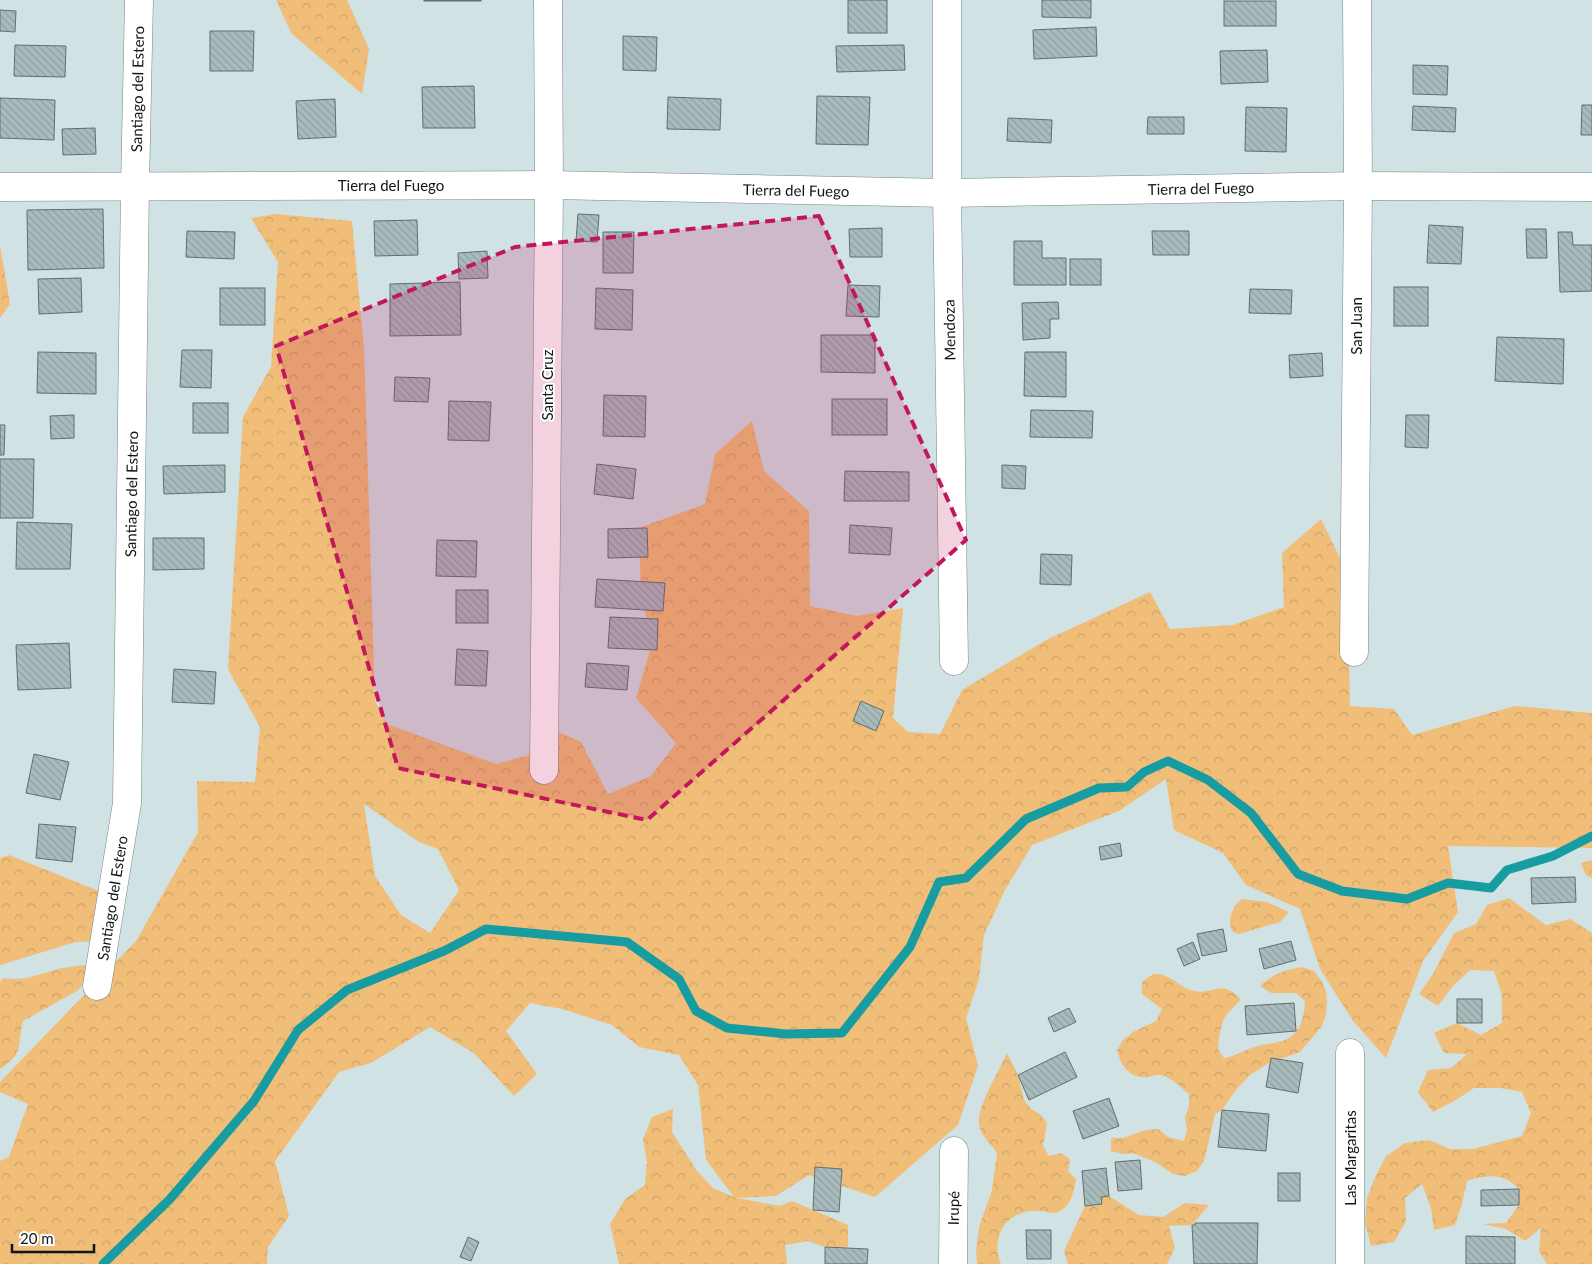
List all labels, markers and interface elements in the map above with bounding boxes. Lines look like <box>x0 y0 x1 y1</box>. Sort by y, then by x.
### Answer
street label: Santiago del Estero <box>127 26 147 152</box>
street label: Tierra del Fuego <box>338 176 444 194</box>
street label: Tierra del Fuego <box>1148 178 1254 198</box>
street label: Tierra del Fuego <box>743 180 849 200</box>
street label: San Juan <box>1347 297 1365 355</box>
street label: Mendoza <box>939 299 959 361</box>
street label: Santa Cruz <box>538 349 556 421</box>
street label: Santiago del Estero <box>121 431 141 557</box>
street label: Santiago del Estero <box>93 834 131 962</box>
street label: Las Margaritas <box>1341 1110 1359 1206</box>
street label: Irupé <box>944 1191 962 1225</box>
scale bar <box>12 1222 95 1254</box>
text: 20 m <box>20 1229 54 1247</box>

